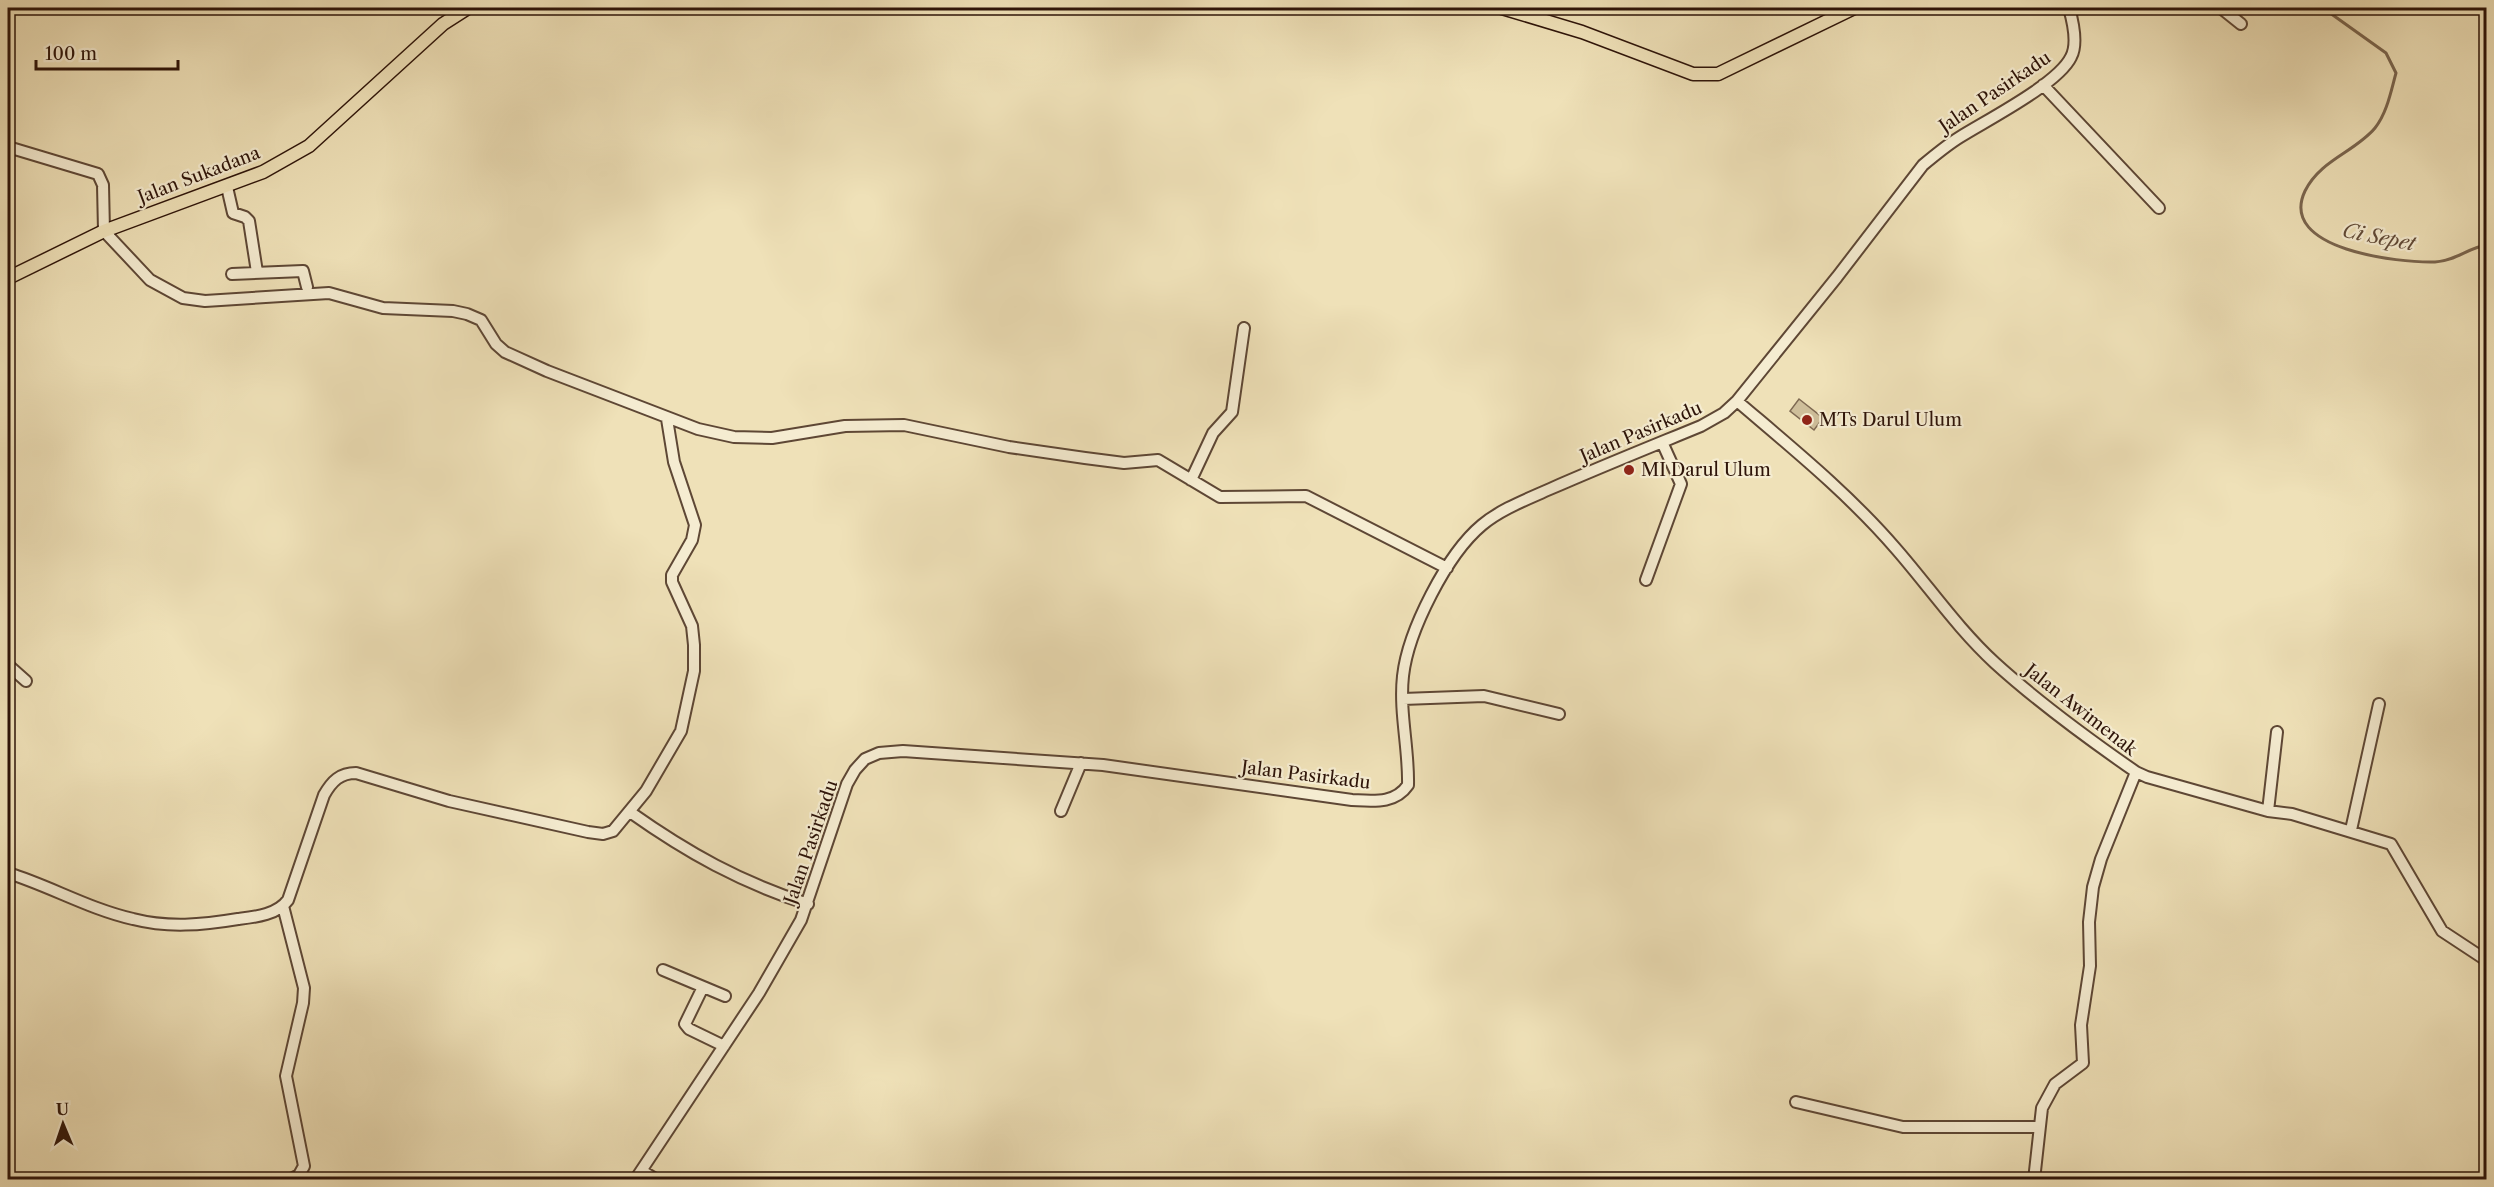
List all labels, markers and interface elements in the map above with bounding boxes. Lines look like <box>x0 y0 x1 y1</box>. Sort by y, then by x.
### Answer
scale bar <box>36 33 178 71</box>
text: 100 m <box>45 43 97 65</box>
street label: Jalan Pasirkadu <box>1932 46 2055 139</box>
street label: Jalan Sukadana <box>132 141 264 209</box>
water label: Ci Sepet <box>2341 218 2418 256</box>
street label: Jalan Pasirkadu <box>1574 396 1705 469</box>
place label: MTs Darul Ulum <box>1819 409 1962 431</box>
marker: MTs Darul Ulum <box>1800 413 1814 427</box>
place label: MI Darul Ulum <box>1641 459 1771 481</box>
marker: MI Darul Ulum <box>1622 463 1636 477</box>
street label: Jalan Awimenak <box>2018 657 2143 762</box>
street label: Jalan Pasirkadu <box>1237 756 1372 794</box>
street label: Jalan Pasirkadu <box>778 777 843 910</box>
north arrow <box>33 1094 93 1154</box>
text: U <box>56 1099 69 1119</box>

